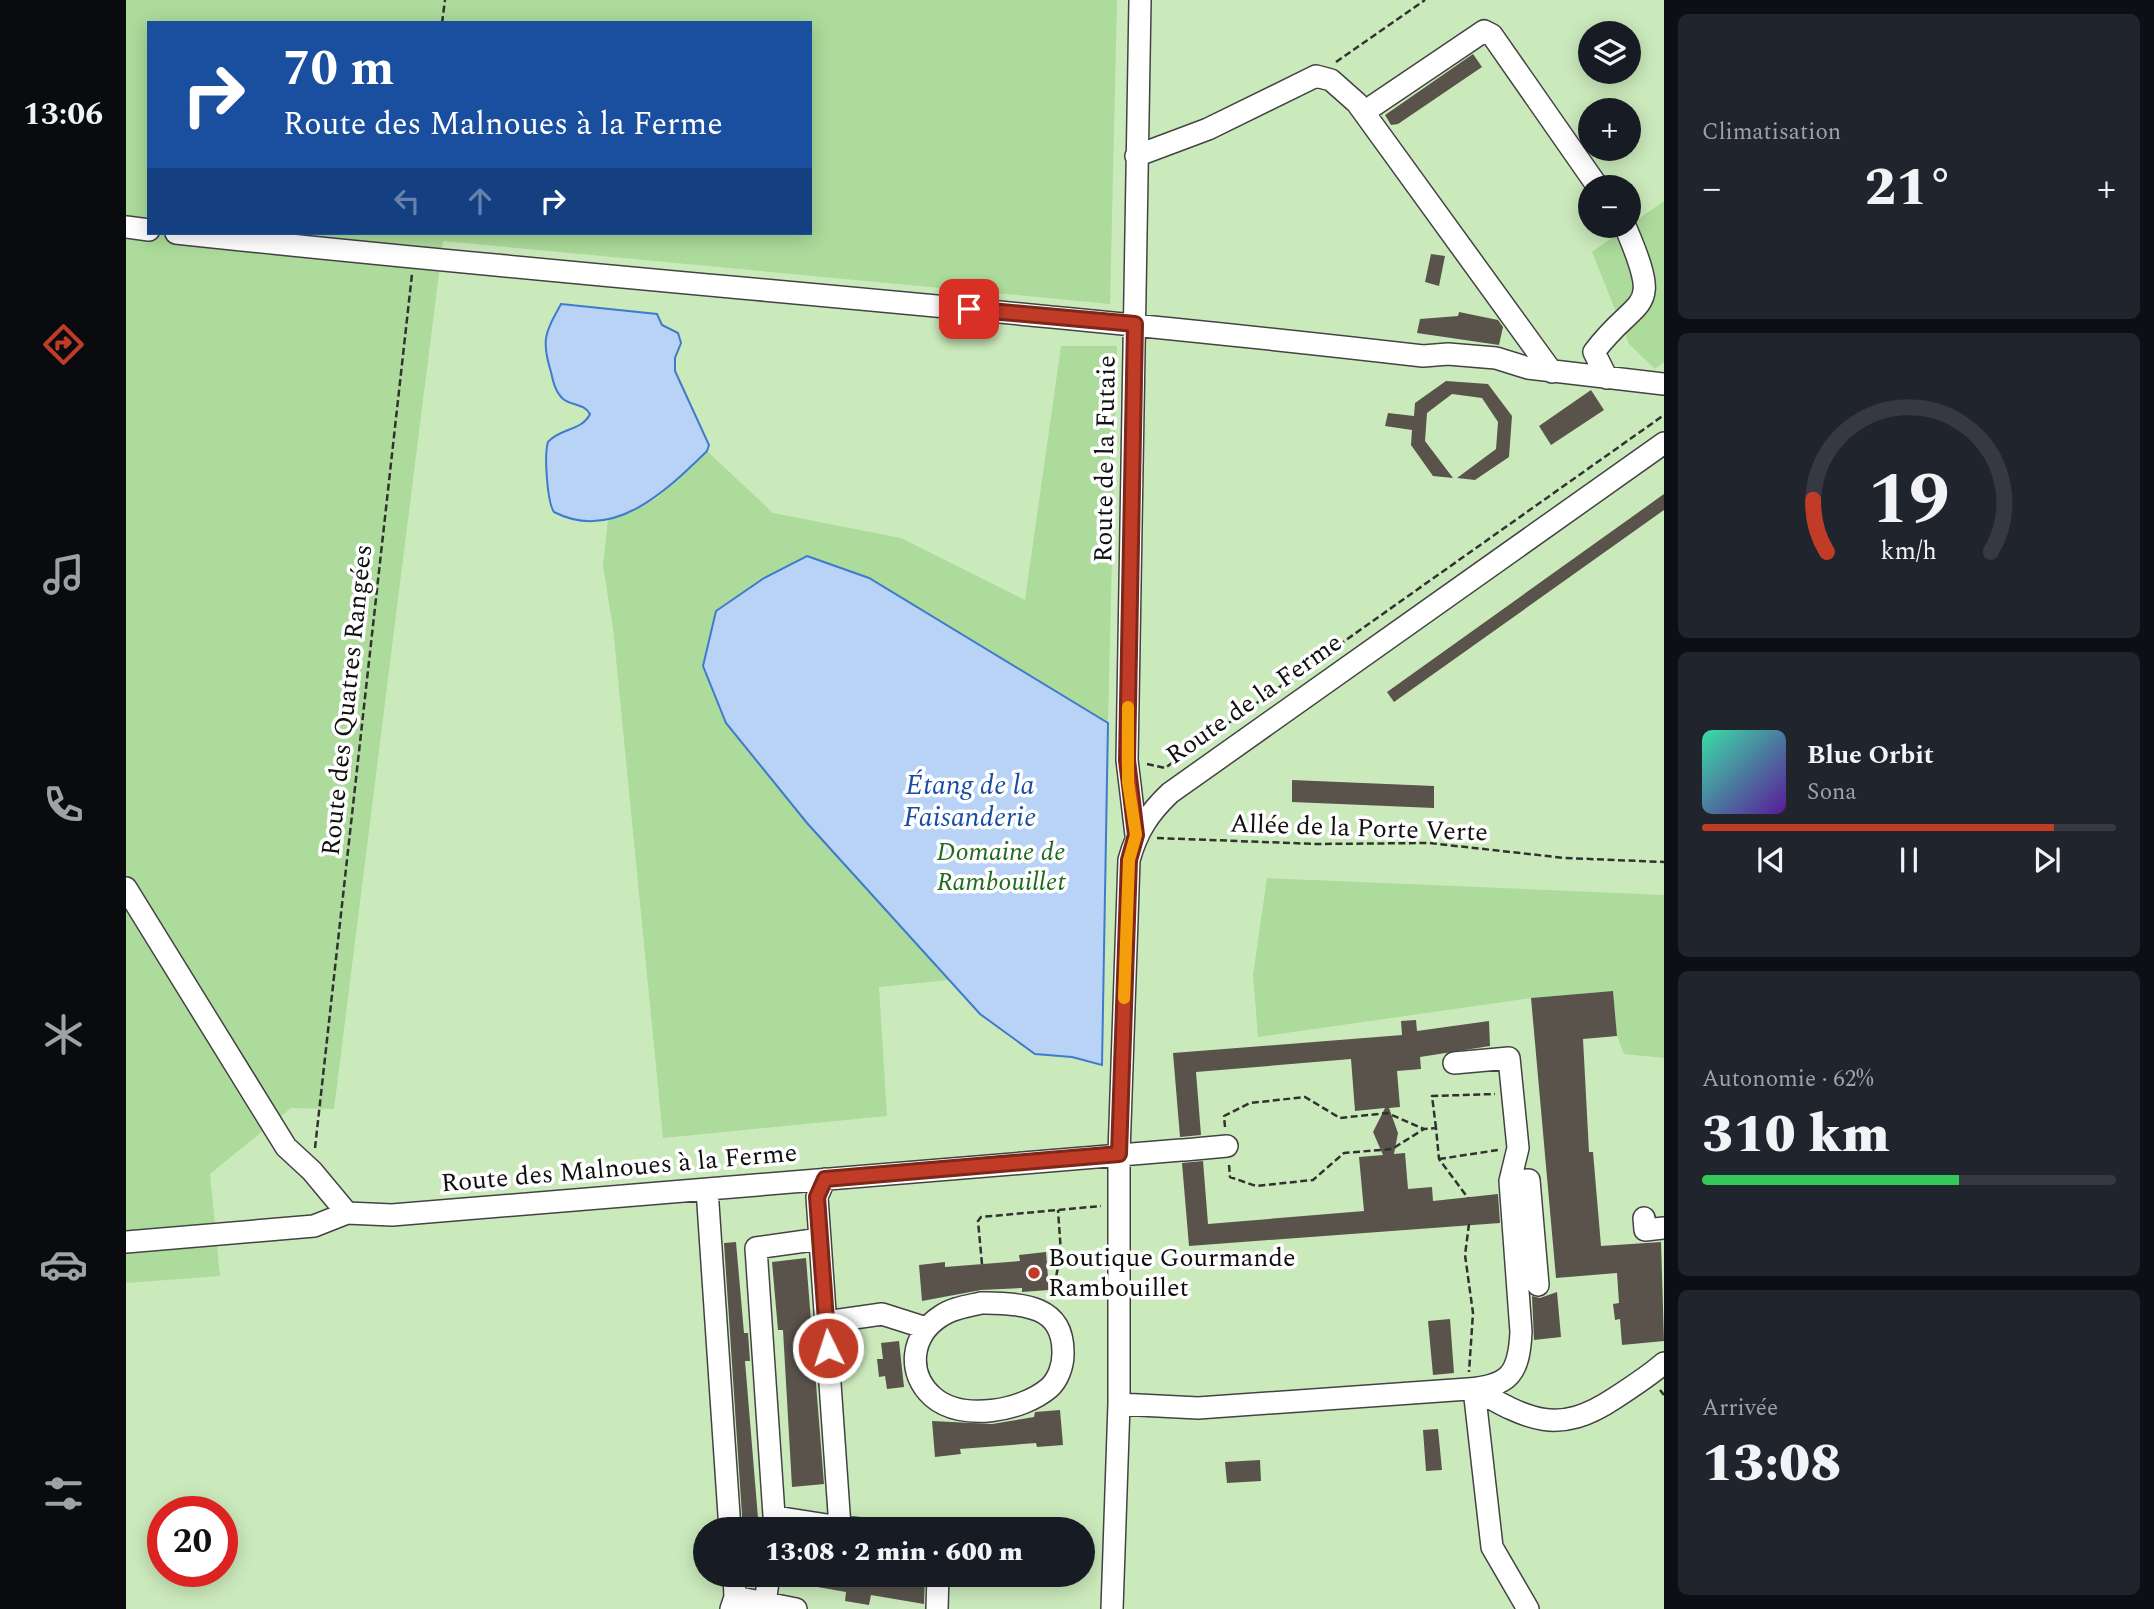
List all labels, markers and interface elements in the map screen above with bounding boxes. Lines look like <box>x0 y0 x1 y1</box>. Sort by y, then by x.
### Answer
map controls <box>1578 21 1641 238</box>
button: layers <box>1578 21 1641 84</box>
text: 70 m <box>283 32 394 107</box>
icon: right <box>168 49 259 140</box>
text: 13:06 <box>23 90 103 139</box>
button: + <box>1578 98 1641 161</box>
text: Route des Malnoues à la Ferme <box>283 100 723 149</box>
text: Climatisation <box>1702 115 1841 150</box>
text: 21° <box>1865 149 1953 228</box>
text: − <box>1702 160 1721 218</box>
text: + <box>2097 160 2116 218</box>
button: − <box>1578 175 1641 238</box>
icon: left <box>388 182 426 220</box>
icon: ahead <box>461 182 499 220</box>
icon: right <box>534 182 572 220</box>
pin <box>939 279 999 339</box>
icon: arrive <box>950 290 988 328</box>
icon: directions <box>39 320 88 369</box>
street label: Route de la Futaie <box>1083 355 1127 563</box>
text: 19 <box>1868 445 1950 556</box>
text: km/h <box>1881 532 1937 570</box>
street label: Route des Quatres Rangées <box>311 542 383 858</box>
icon: music <box>39 550 88 599</box>
street label: Route de la Ferme <box>1157 623 1351 775</box>
text: Blue Orbit <box>1807 735 1934 775</box>
water label: Étang de la Faisanderie <box>904 764 1036 839</box>
text: Sona <box>1807 775 1857 810</box>
icon: phone <box>39 780 88 829</box>
street label: Allée de la Porte Verte <box>1229 804 1489 852</box>
park label: Domaine de Rambouillet <box>937 832 1066 902</box>
icon: previous <box>1752 841 1790 879</box>
icon: pause <box>1890 841 1928 879</box>
icon: next <box>2028 841 2066 879</box>
icon: climate <box>39 1010 88 1059</box>
text: Autonomie · 62% <box>1702 1062 1874 1097</box>
text: 310 km <box>1702 1096 1890 1175</box>
street label: Route des Malnoues à la Ferme <box>439 1133 799 1203</box>
place label: Boutique Gourmande Rambouillet <box>1048 1238 1296 1308</box>
icon: car <box>39 1240 88 1289</box>
marker: Boutique Gourmande Rambouillet <box>1026 1265 1042 1281</box>
position arrow <box>791 1311 865 1385</box>
text: Arrivée <box>1702 1391 1778 1426</box>
text: 13:08 <box>1702 1425 1841 1504</box>
icon: filters <box>39 1469 88 1518</box>
speed limit sign: 20 <box>147 1496 238 1587</box>
text: 13:08 · 2 min · 600 m <box>765 1532 1023 1572</box>

